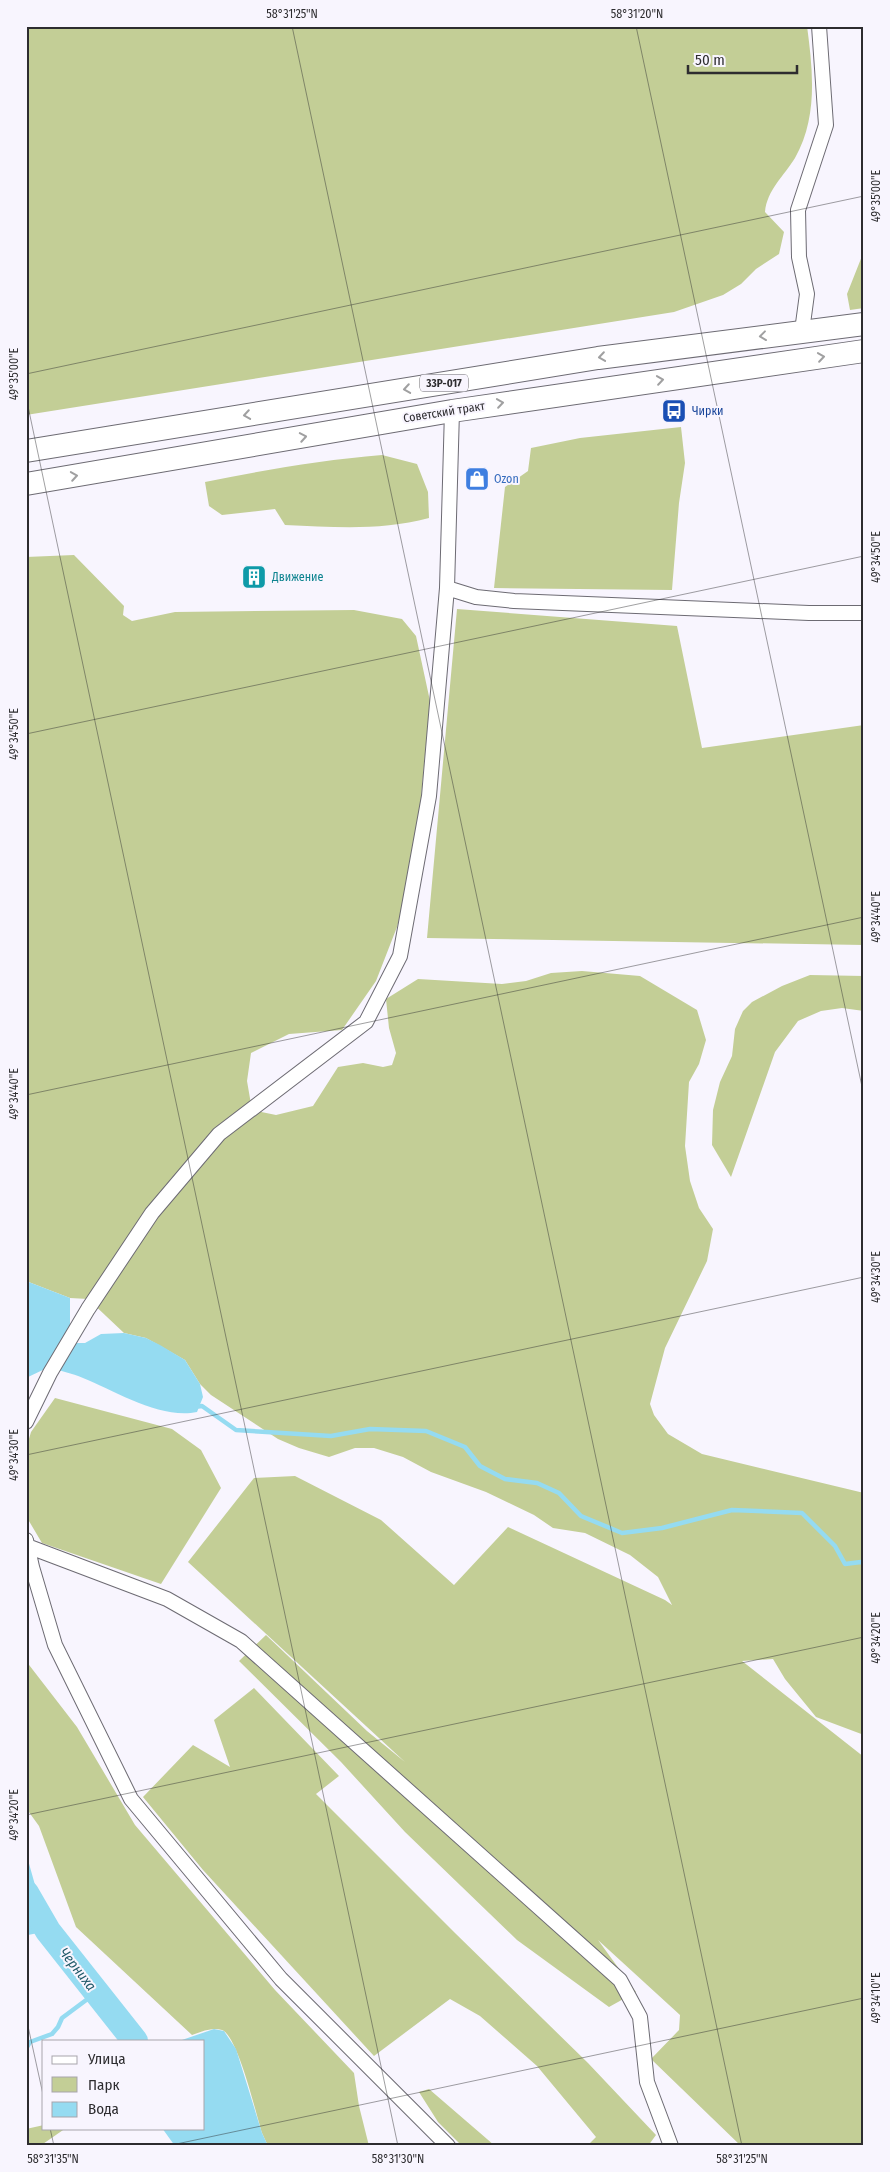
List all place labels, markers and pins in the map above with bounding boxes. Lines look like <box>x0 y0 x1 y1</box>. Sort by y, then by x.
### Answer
bus stop icon: Чирки <box>661 398 687 424</box>
place label: Чирки <box>692 404 723 418</box>
shop icon: Ozon <box>464 466 490 492</box>
place label: Ozon <box>494 472 519 486</box>
building icon: Движение <box>241 564 267 590</box>
place label: Движение <box>271 570 323 584</box>

